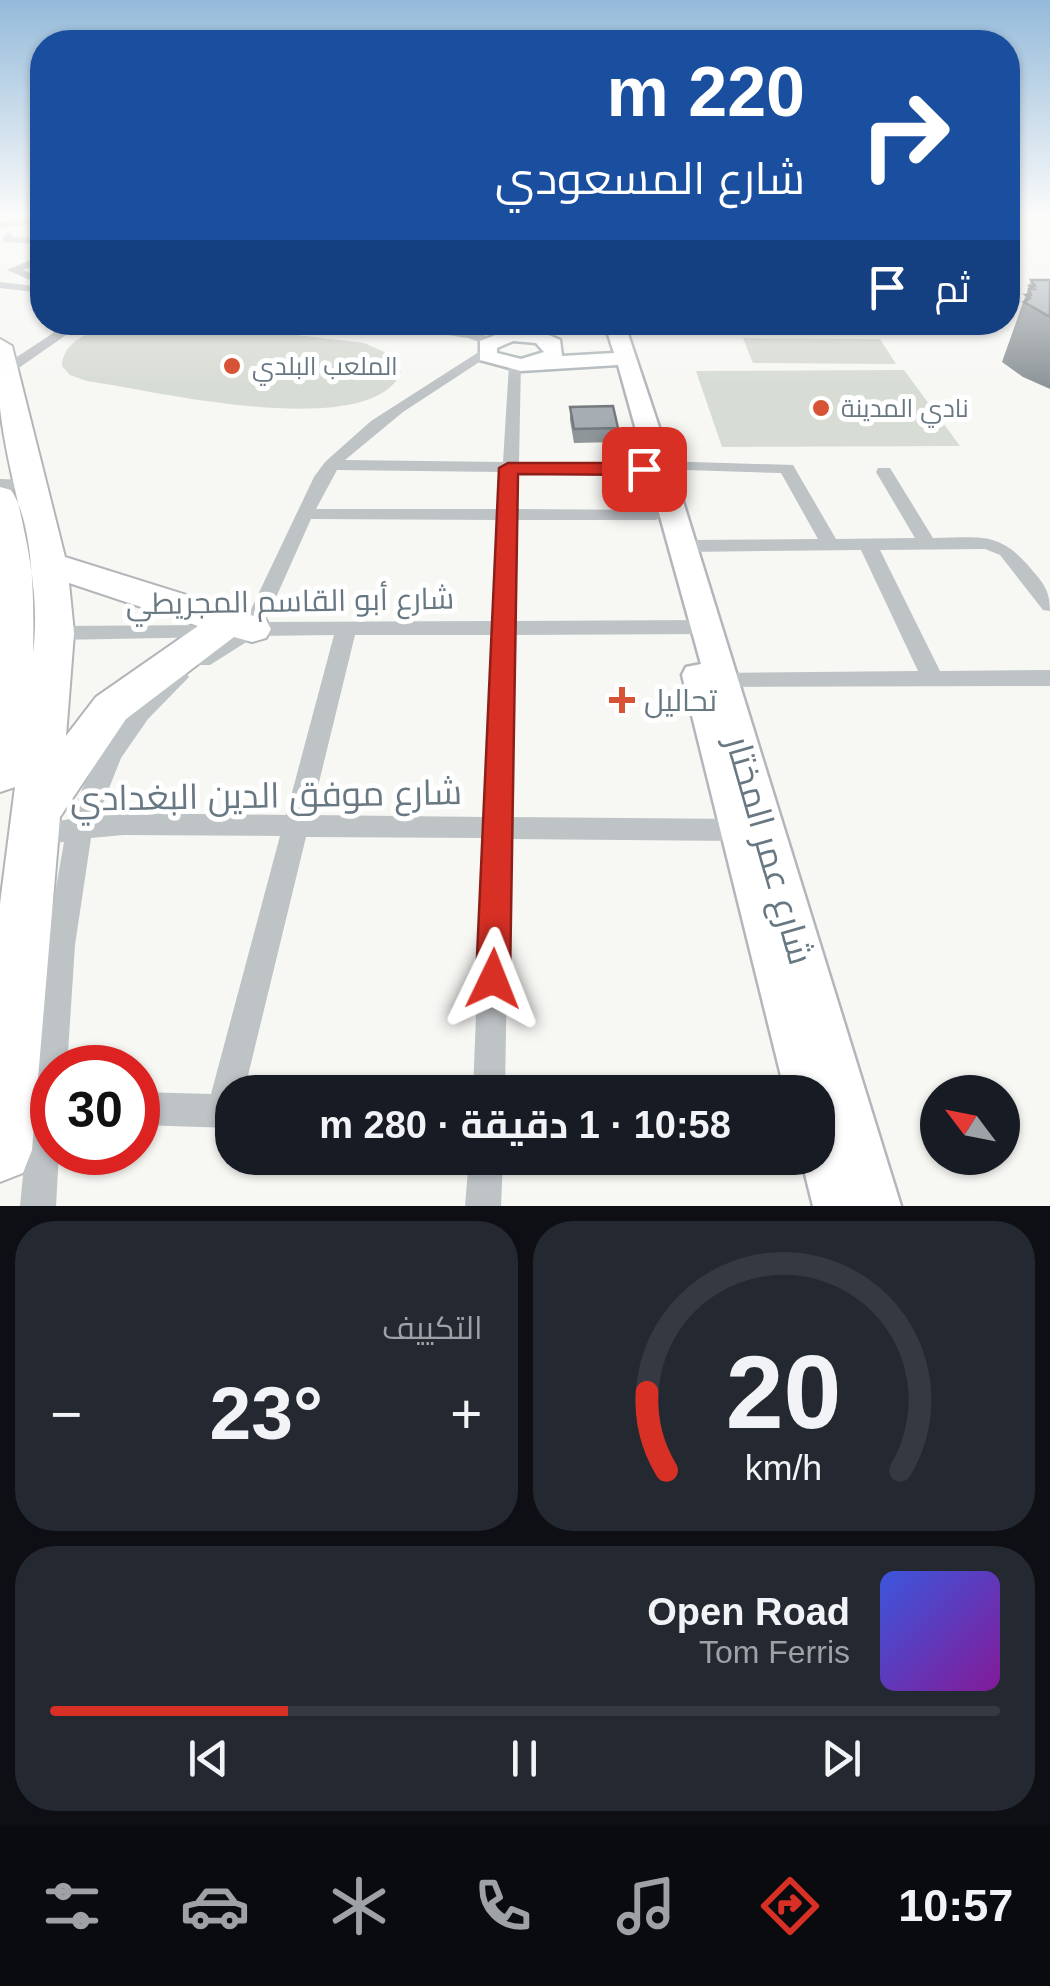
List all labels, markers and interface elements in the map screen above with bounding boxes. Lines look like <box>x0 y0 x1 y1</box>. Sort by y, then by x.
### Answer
text: 220 m <box>607 53 805 131</box>
icon: right <box>840 70 970 200</box>
text: شارع المسعودي <box>495 153 805 204</box>
icon: arrive <box>860 260 915 315</box>
text: ثم <box>935 268 970 310</box>
place label: الملعب البلدي <box>252 352 398 386</box>
marker: الملعب البلدي <box>221 355 243 377</box>
place label: نادي المدينة <box>841 394 969 428</box>
marker: نادي المدينة <box>810 397 832 419</box>
pin <box>602 427 687 512</box>
icon: arrive <box>617 442 672 497</box>
street label: شارع أبو القاسم المجريطي <box>125 580 455 627</box>
place label: تحاليل <box>644 684 717 719</box>
marker: تحاليل <box>609 687 635 713</box>
street label: شارع عمر المختار <box>714 729 821 970</box>
street label: شارع موفق الدين البغدادي <box>70 772 462 826</box>
position arrow <box>441 927 545 1031</box>
speed limit sign: 30 <box>30 1045 160 1175</box>
north arrow <box>920 1075 1020 1175</box>
map controls <box>920 1075 1020 1175</box>
text: 10:58 · 1 دقيقة · 280 m <box>319 1104 731 1146</box>
text: التكييف <box>382 1310 483 1346</box>
text: 20 <box>726 1334 842 1450</box>
text: 23° <box>210 1371 323 1455</box>
text: − <box>50 1383 82 1445</box>
text: + <box>450 1383 482 1445</box>
text: km/h <box>745 1448 822 1488</box>
text: Open Road <box>647 1591 850 1633</box>
text: Tom Ferris <box>699 1634 850 1670</box>
icon: previous <box>181 1731 236 1786</box>
icon: pause <box>497 1731 552 1786</box>
icon: next <box>814 1731 869 1786</box>
icon: filters <box>37 1871 107 1941</box>
icon: car <box>180 1871 250 1941</box>
icon: climate <box>324 1871 394 1941</box>
icon: phone <box>468 1871 538 1941</box>
icon: music <box>611 1871 681 1941</box>
icon: directions <box>755 1871 825 1941</box>
text: 10:57 <box>898 1880 1013 1931</box>

